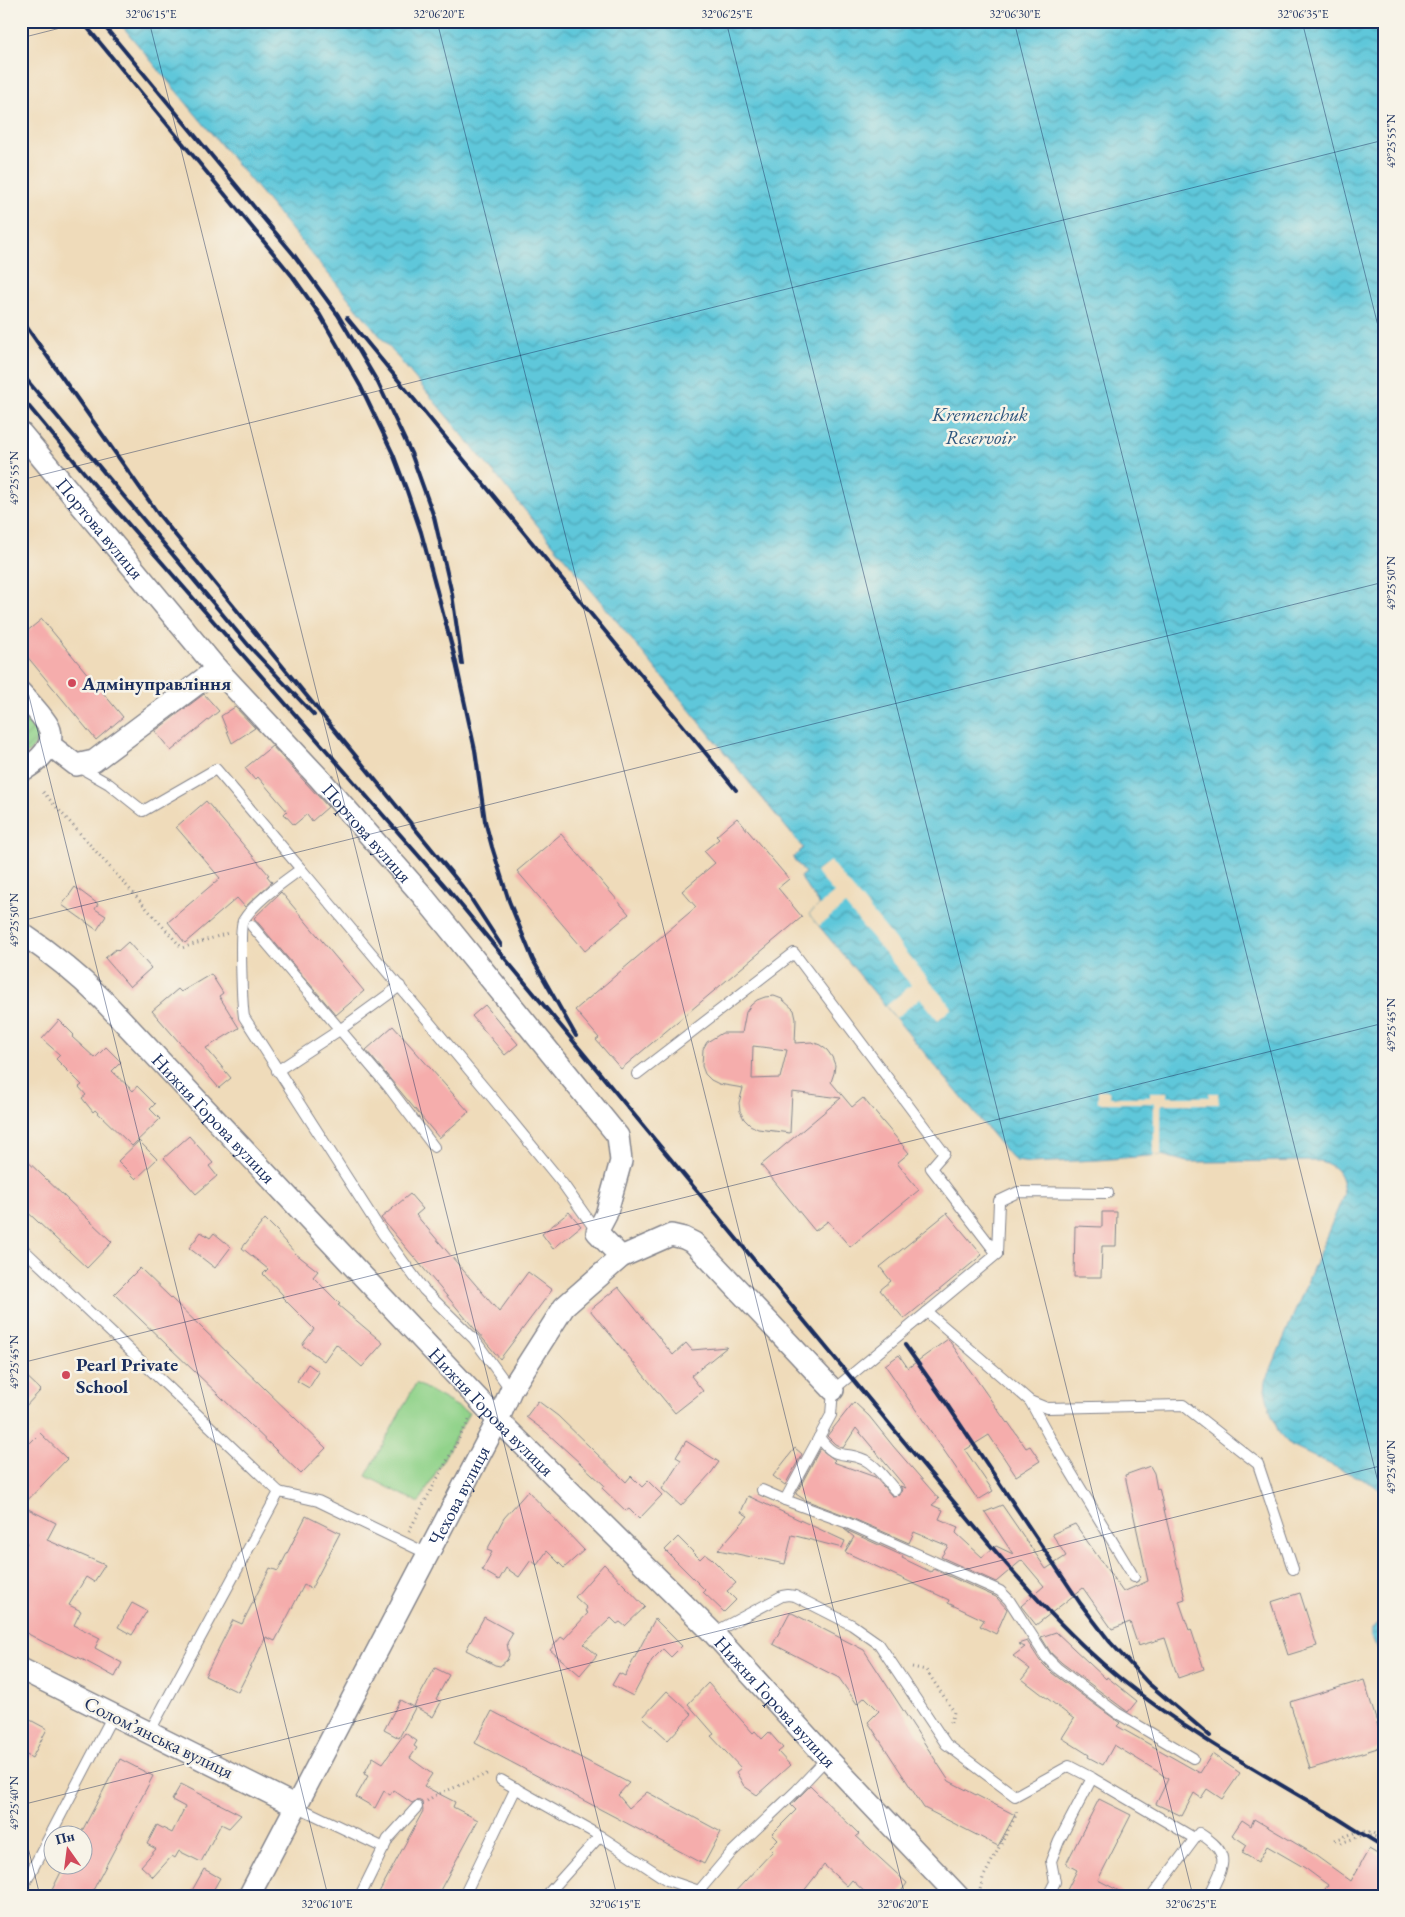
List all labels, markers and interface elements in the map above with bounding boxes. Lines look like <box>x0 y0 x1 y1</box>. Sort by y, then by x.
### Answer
text: 32°06'15"E <box>125 6 177 22</box>
text: 32°06'20"E <box>413 6 465 22</box>
text: 32°06'25"E <box>701 6 753 22</box>
text: 32°06'30"E <box>989 6 1041 22</box>
text: 32°06'35"E <box>1277 6 1329 22</box>
text: 49°25'55"N <box>1383 114 1399 168</box>
water label: Kremenchuk Reservoir <box>931 401 1028 450</box>
text: 49°25'55"N <box>6 451 22 505</box>
street label: Портова вулиця <box>50 473 150 585</box>
text: 49°25'50"N <box>1383 556 1399 610</box>
place label: Адмінуправління <box>81 671 231 696</box>
marker: Адмінуправління <box>66 677 78 689</box>
street label: Портова вулиця <box>316 778 418 889</box>
text: 49°25'50"N <box>6 893 22 947</box>
text: 49°25'45"N <box>1383 998 1399 1052</box>
street label: Нижня Горова вулиця <box>146 1048 281 1189</box>
text: 49°25'45"N <box>6 1335 22 1389</box>
street label: Нижня Горова вулиця <box>423 1342 560 1482</box>
place label: Pearl Private School <box>76 1352 178 1399</box>
marker: Pearl Private School <box>60 1369 72 1381</box>
text: 49°25'40"N <box>1383 1440 1399 1494</box>
street label: Чехова вулиця <box>422 1441 496 1550</box>
street label: Нижня Горова вулиця <box>708 1630 842 1774</box>
street label: Соломʼянська вулиця <box>80 1691 238 1785</box>
text: 49°25'40"N <box>6 1776 22 1830</box>
north arrow <box>42 1824 92 1874</box>
text: Пн <box>53 1826 76 1848</box>
text: 32°06'10"E <box>301 1896 353 1912</box>
text: 32°06'15"E <box>589 1896 641 1912</box>
text: 32°06'20"E <box>877 1896 929 1912</box>
text: 32°06'25"E <box>1165 1896 1217 1912</box>

